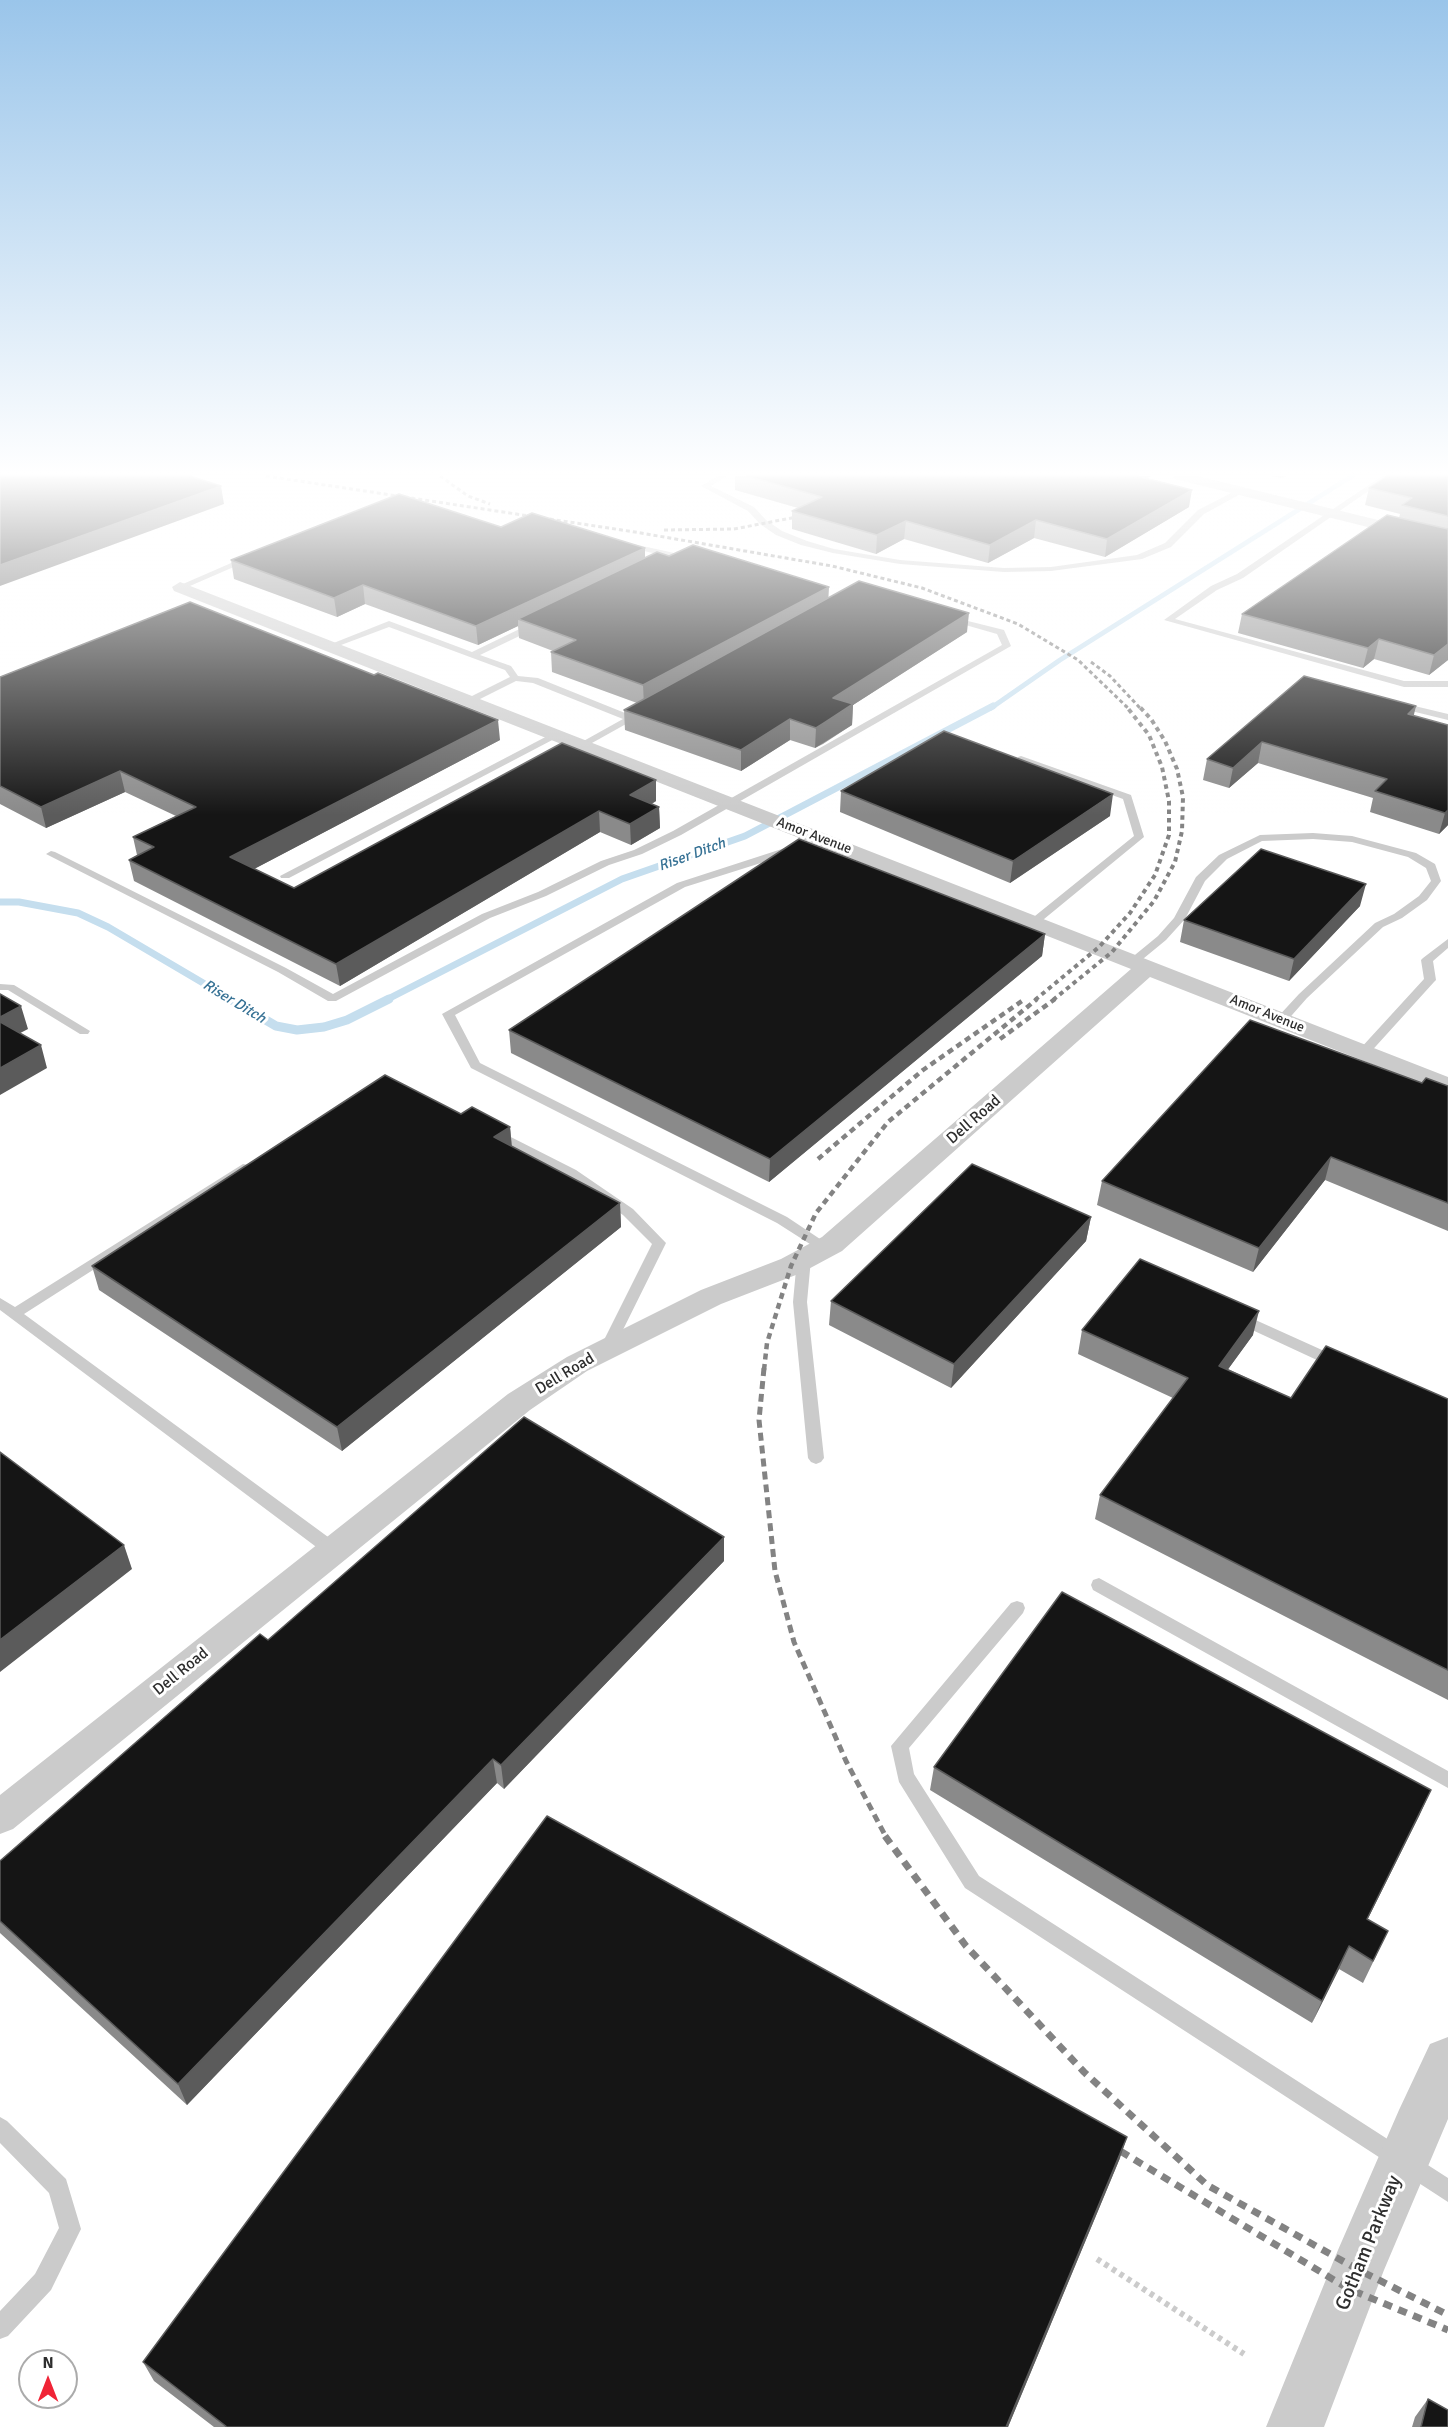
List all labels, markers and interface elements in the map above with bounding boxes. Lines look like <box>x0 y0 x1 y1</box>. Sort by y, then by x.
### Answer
street label: Amor Avenue <box>774 814 854 858</box>
water label: Riser Ditch <box>656 835 728 875</box>
water label: Riser Ditch <box>199 976 269 1028</box>
street label: Amor Avenue <box>1227 991 1307 1037</box>
street label: Dell Road <box>943 1091 1005 1149</box>
street label: Dell Road <box>532 1349 598 1399</box>
street label: Dell Road <box>150 1644 212 1700</box>
street label: Gotham Parkway <box>1331 2172 1407 2314</box>
north arrow <box>18 2349 78 2409</box>
text: N <box>42 2353 54 2373</box>

